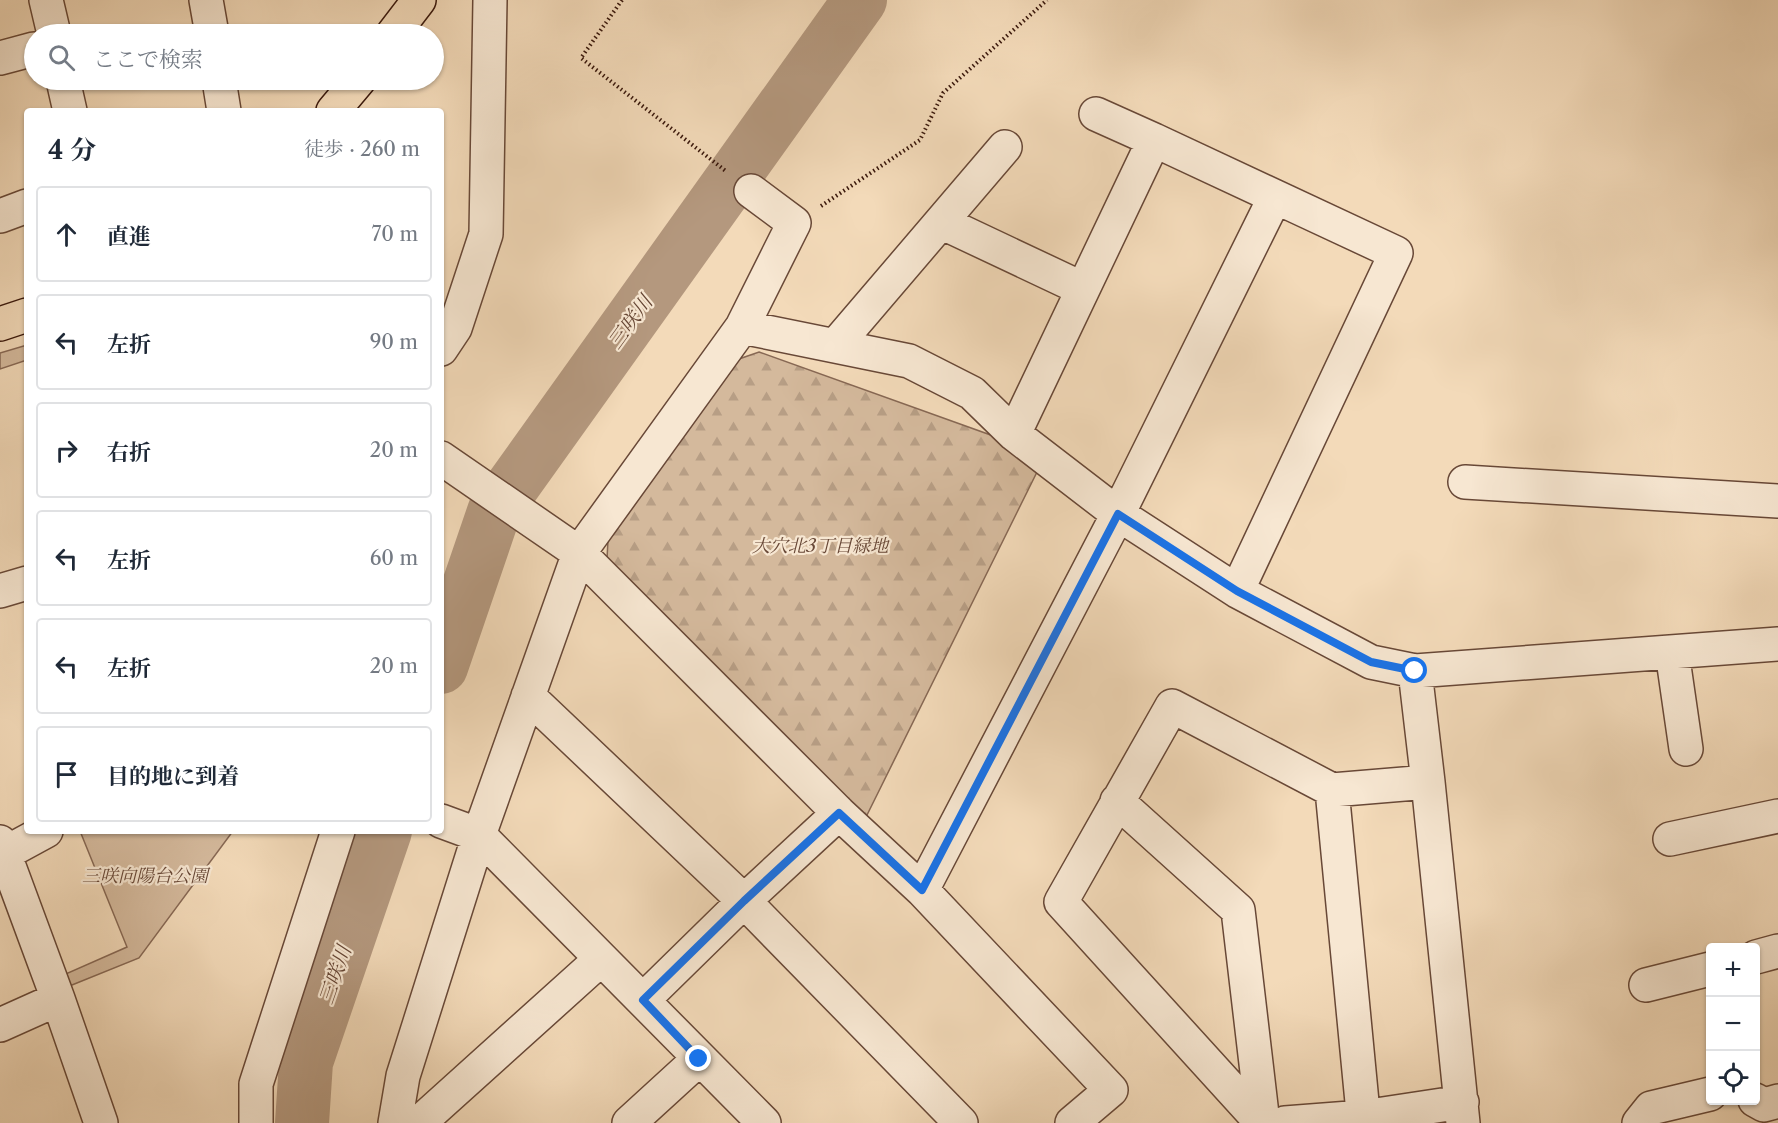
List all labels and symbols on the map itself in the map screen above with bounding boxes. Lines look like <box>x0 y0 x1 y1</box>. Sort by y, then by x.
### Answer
water label: 三咲川 <box>603 289 659 353</box>
park label: 大穴北3丁目緑地 <box>752 535 890 557</box>
route start <box>1401 657 1427 683</box>
park label: 三咲向陽台公園 <box>82 865 211 887</box>
water label: 三咲川 <box>314 941 357 1007</box>
route end <box>685 1045 711 1071</box>

